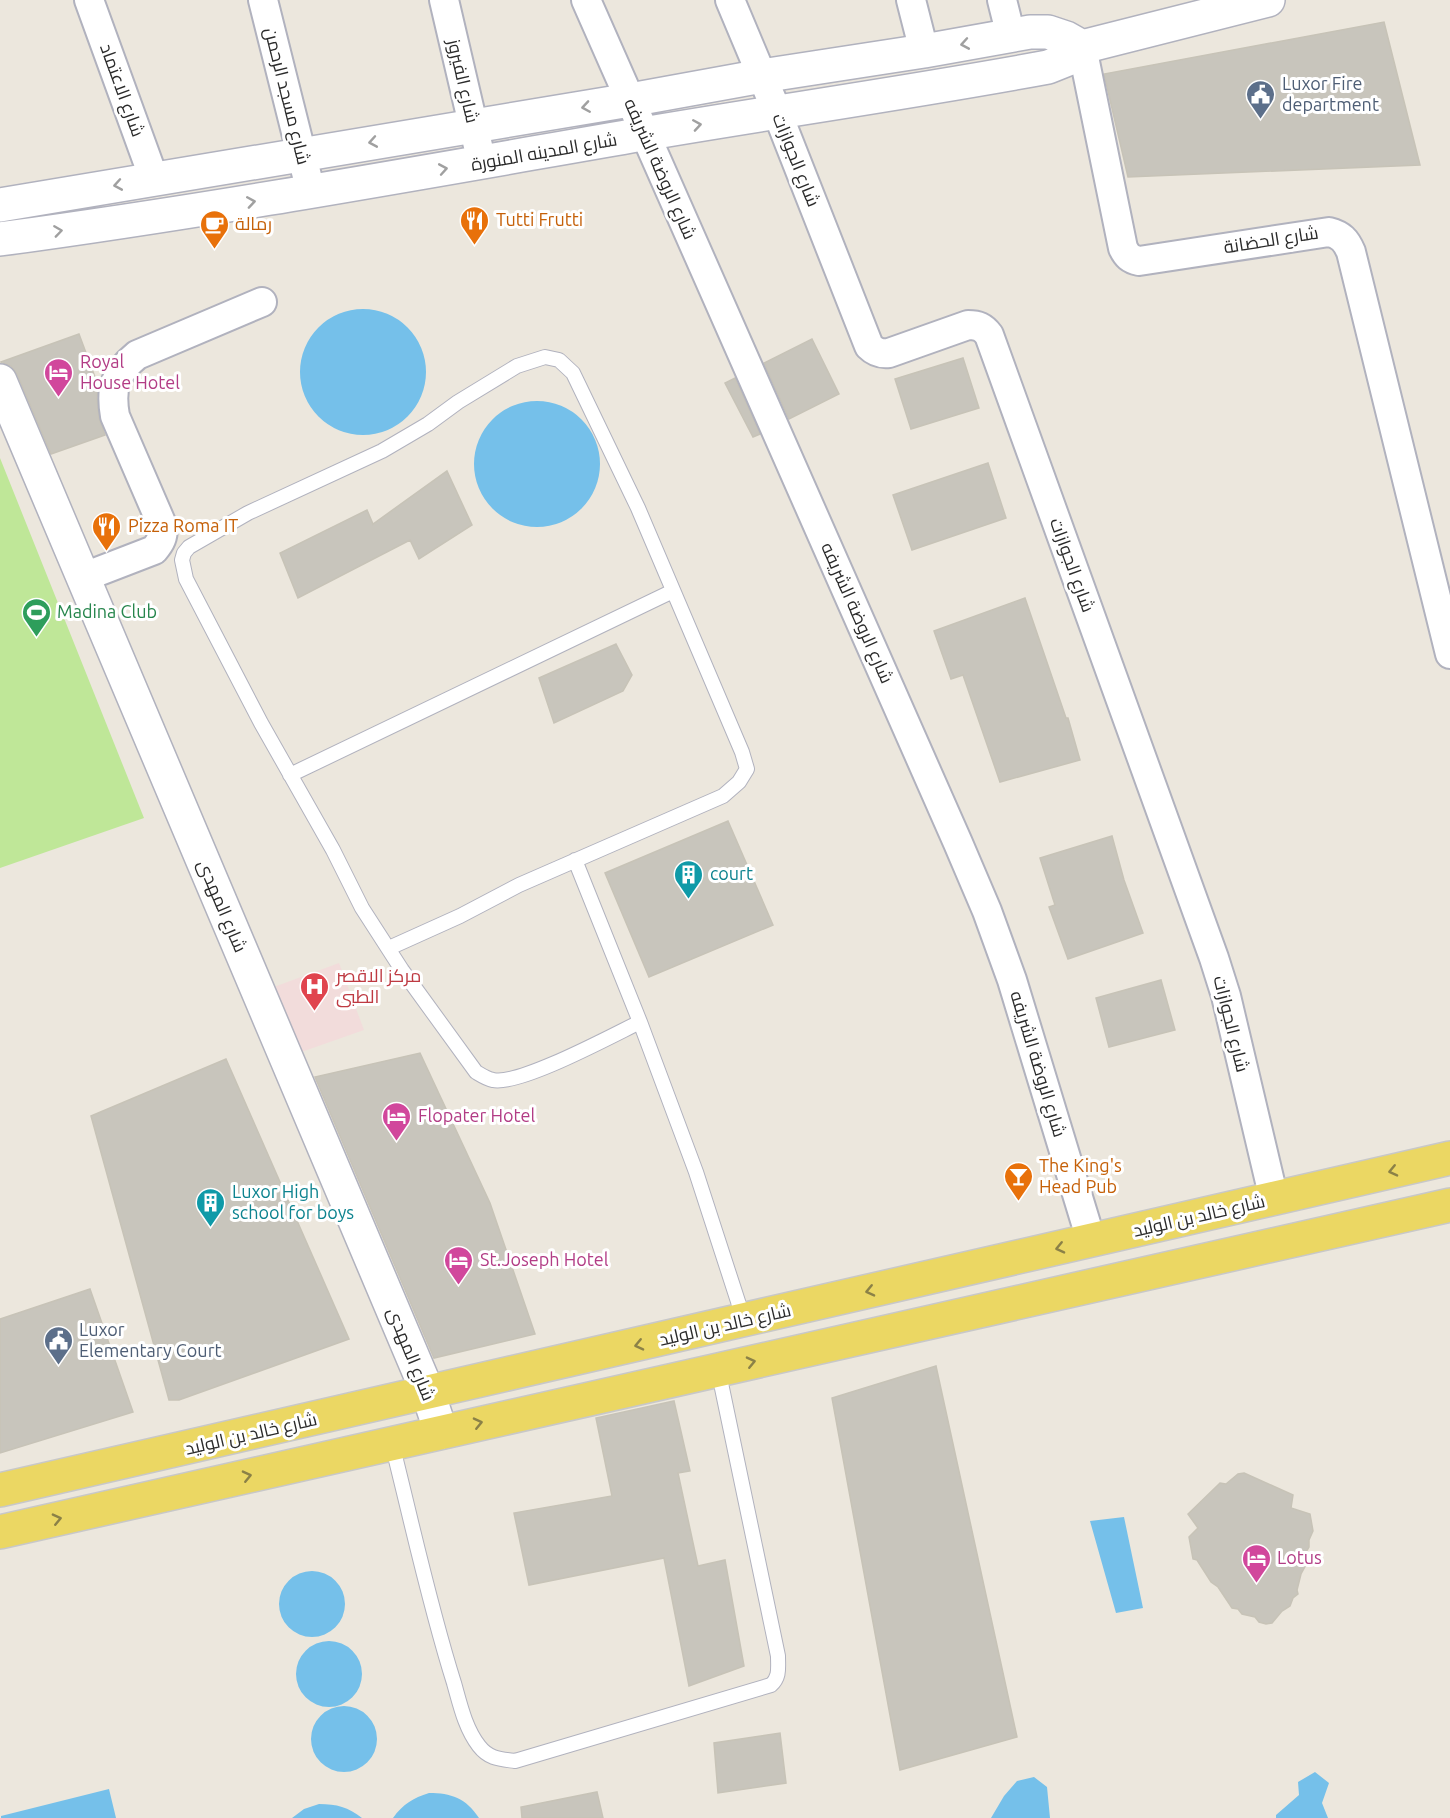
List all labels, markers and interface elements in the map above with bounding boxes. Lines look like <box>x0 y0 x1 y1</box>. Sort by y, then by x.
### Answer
street label: شارع مسجد الرحمن <box>258 25 315 167</box>
street label: شارع الفيروز <box>441 36 483 125</box>
one-way arrow <box>960 37 970 50</box>
street label: شارع الاعتماد <box>94 40 149 140</box>
place label: Luxor Fire department <box>1282 73 1379 114</box>
public building icon: Luxor Fire department <box>1245 78 1277 120</box>
street label: شارع الروضة الشريفه <box>618 95 701 243</box>
one-way arrow <box>581 100 590 112</box>
street label: شارع الجوازات <box>766 110 825 210</box>
one-way arrow <box>693 120 702 132</box>
street label: شارع المدينه المنورة <box>469 128 619 177</box>
one-way arrow <box>368 135 378 148</box>
one-way arrow <box>438 163 448 176</box>
one-way arrow <box>114 178 124 191</box>
one-way arrow <box>245 196 255 209</box>
restaurant icon: Tutti Frutti <box>459 204 491 246</box>
cafe icon: رمالة <box>198 208 230 250</box>
place label: Tutti Frutti <box>496 209 583 229</box>
place label: رمالة <box>235 213 272 235</box>
street label: شارع الحضانة <box>1222 222 1320 259</box>
one-way arrow <box>53 226 63 238</box>
place label: Royal House Hotel <box>80 351 180 392</box>
hotel icon: Royal House Hotel <box>43 356 75 398</box>
restaurant icon: Pizza Roma IT <box>91 510 123 552</box>
place label: Pizza Roma IT <box>128 515 238 535</box>
street label: شارع الجوازات <box>1044 515 1099 615</box>
street label: شارع الروضة الشريفه <box>815 539 898 687</box>
sports icon: Madina Club <box>20 596 52 638</box>
place label: Madina Club <box>57 601 157 621</box>
street label: شارع المهدى <box>192 856 251 956</box>
building icon: court <box>673 858 705 900</box>
place label: court <box>710 863 753 883</box>
place label: مركز الاقصر الطبى <box>335 965 421 1008</box>
hospital icon: مركز الاقصر الطبى <box>299 970 331 1012</box>
street label: شارع الجوازات <box>1207 973 1254 1075</box>
street label: شارع الروضة الشريفه <box>1004 988 1071 1140</box>
hotel icon: Flopater Hotel <box>381 1100 413 1142</box>
place label: Flopater Hotel <box>418 1105 535 1125</box>
place label: The King's Head Pub <box>1039 1155 1122 1196</box>
bar icon: The King's Head Pub <box>1002 1160 1034 1202</box>
one-way arrow <box>1388 1164 1398 1177</box>
place label: Luxor High school for boys <box>232 1181 354 1222</box>
building icon: Luxor High school for boys <box>195 1186 227 1228</box>
street label: شارع خالد بن الوليد <box>1131 1190 1267 1243</box>
one-way arrow <box>1055 1240 1065 1253</box>
hotel icon: St.Joseph Hotel <box>443 1244 475 1286</box>
place label: St.Joseph Hotel <box>480 1249 609 1269</box>
one-way arrow <box>865 1284 875 1297</box>
street label: شارع خالد بن الوليد <box>657 1299 793 1352</box>
street label: شارع المهدى <box>381 1304 440 1404</box>
place label: Luxor Elementary Court <box>79 1319 222 1360</box>
public building icon: Luxor Elementary Court <box>42 1324 74 1366</box>
one-way arrow <box>634 1337 644 1350</box>
one-way arrow <box>745 1356 755 1369</box>
street label: شارع خالد بن الوليد <box>183 1408 319 1461</box>
one-way arrow <box>473 1418 483 1431</box>
one-way arrow <box>242 1470 252 1483</box>
one-way arrow <box>52 1513 62 1526</box>
hotel icon: Lotus <box>1240 1542 1272 1584</box>
place label: Lotus <box>1277 1547 1322 1567</box>

